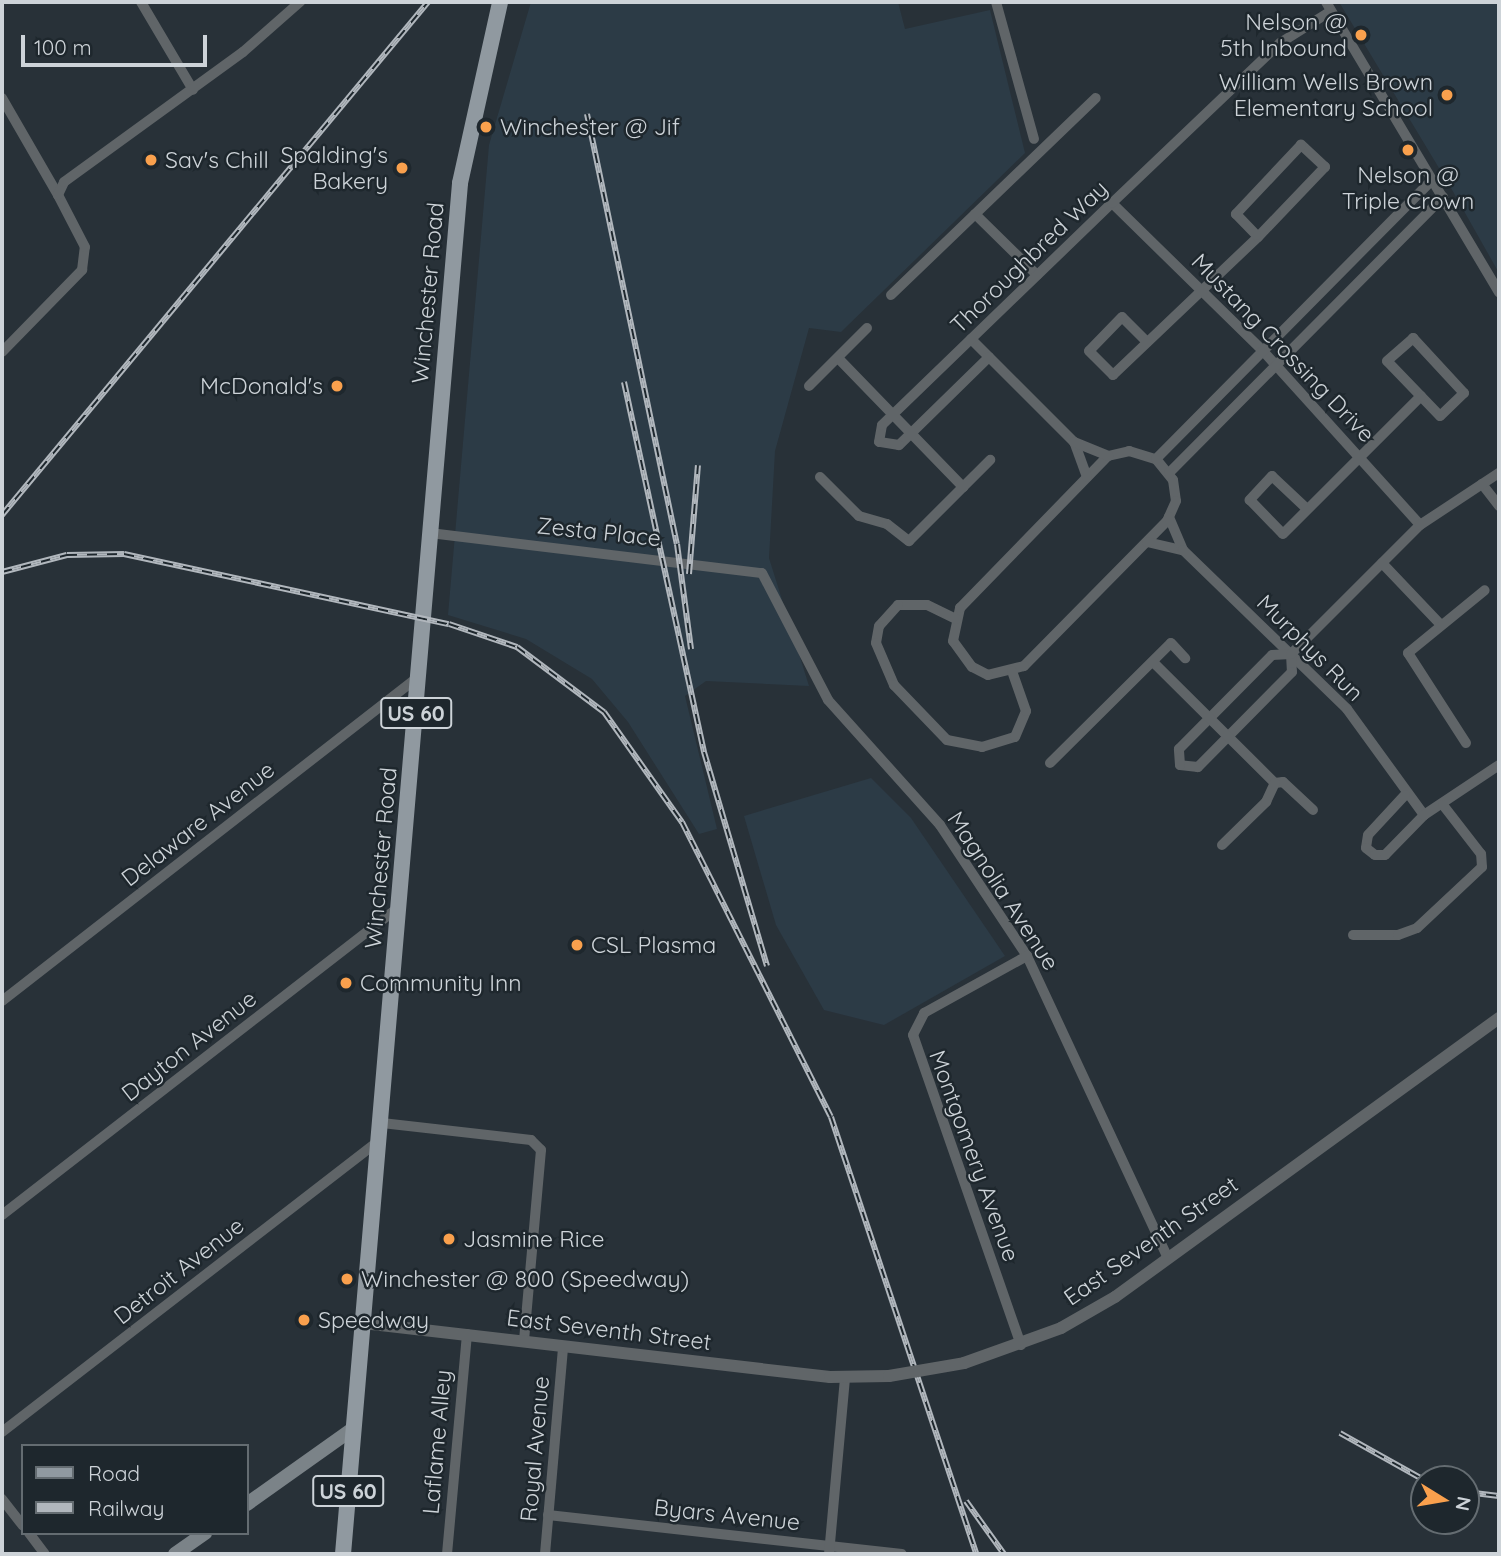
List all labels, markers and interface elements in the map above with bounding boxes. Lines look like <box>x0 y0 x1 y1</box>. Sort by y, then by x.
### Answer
place label: Nelson @ 5th Inbound <box>1220 8 1347 62</box>
scale bar <box>24 21 210 65</box>
marker: Nelson @ 5th Inbound <box>1353 27 1369 43</box>
text: 100 m <box>34 34 92 60</box>
place label: William Wells Brown Elementary School <box>1219 68 1433 122</box>
marker: William Wells Brown Elementary School <box>1439 87 1455 103</box>
place label: Winchester @ Jif <box>500 113 680 141</box>
marker: Winchester @ Jif <box>478 119 494 135</box>
place label: Spalding's Bakery <box>280 141 388 195</box>
marker: Nelson @ Triple Crown <box>1400 142 1416 158</box>
place label: Sav's Chill <box>165 146 269 174</box>
marker: Sav's Chill <box>143 152 159 168</box>
marker: Spalding's Bakery <box>394 160 410 176</box>
place label: Nelson @ Triple Crown <box>1342 161 1474 215</box>
street label: Thoroughbred Way <box>945 175 1113 339</box>
street label: Winchester Road <box>406 201 450 385</box>
street label: Mustang Crossing Drive <box>1186 248 1380 448</box>
place label: McDonald's <box>200 372 323 400</box>
marker: McDonald's <box>329 378 345 394</box>
street label: Zesta Place <box>536 512 662 552</box>
street label: Murphys Run <box>1251 589 1369 707</box>
road number: US 60 <box>379 696 453 730</box>
street label: Delaware Avenue <box>116 756 280 892</box>
street label: Winchester Road <box>359 766 403 950</box>
street label: Magnolia Avenue <box>941 806 1065 976</box>
place label: CSL Plasma <box>591 931 716 959</box>
marker: CSL Plasma <box>569 937 585 953</box>
place label: Community Inn <box>360 969 522 997</box>
marker: Community Inn <box>338 975 354 991</box>
street label: Dayton Avenue <box>116 985 262 1107</box>
street label: Montgomery Avenue <box>923 1047 1025 1265</box>
street label: East Seventh Street <box>1059 1171 1243 1311</box>
street label: Detroit Avenue <box>108 1212 250 1330</box>
place label: Jasmine Rice <box>463 1225 605 1253</box>
marker: Jasmine Rice <box>441 1231 457 1247</box>
place label: Winchester @ 800 (Speedway) <box>361 1265 689 1293</box>
marker: Winchester @ 800 (Speedway) <box>339 1271 355 1287</box>
street label: East Seventh Street <box>505 1304 713 1356</box>
place label: Speedway <box>318 1306 429 1334</box>
marker: Speedway <box>296 1312 312 1328</box>
street label: Laflame Alley <box>417 1369 457 1515</box>
street label: Royal Avenue <box>515 1375 555 1523</box>
legend <box>21 1444 248 1535</box>
text: Road <box>88 1460 140 1486</box>
north arrow <box>1410 1465 1480 1535</box>
road number: US 60 <box>311 1474 385 1508</box>
street label: Byars Avenue <box>653 1494 801 1536</box>
text: N <box>1451 1494 1477 1513</box>
text: Railway <box>88 1495 164 1521</box>

